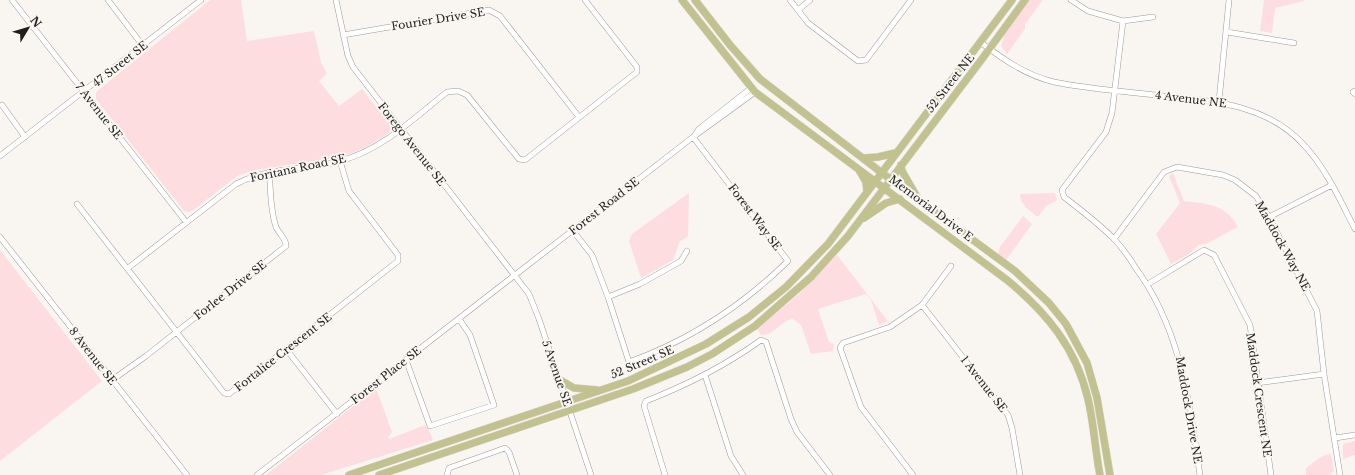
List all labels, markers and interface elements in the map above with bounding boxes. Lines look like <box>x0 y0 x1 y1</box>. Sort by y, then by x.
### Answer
street label: Fourier Drive SE <box>390 5 486 33</box>
north arrow <box>8 8 48 48</box>
text: N <box>27 13 45 31</box>
street label: 47 Street SE <box>90 38 150 90</box>
street label: 52 Street NE <box>923 51 977 115</box>
street label: 7 Avenue SE <box>72 80 126 142</box>
street label: 4 Avenue NE <box>1154 88 1228 110</box>
street label: Forego Avenue SE <box>375 99 449 189</box>
street label: Foritana Road SE <box>249 151 347 185</box>
street label: Memorial Drive E <box>886 172 976 244</box>
street label: Forest Road SE <box>566 174 642 238</box>
street label: Forest Way SE <box>725 181 785 253</box>
street label: Maddock Way NE <box>1252 198 1314 294</box>
street label: Forlee Drive SE <box>191 257 269 323</box>
street label: Fortalice Crescent SE <box>232 310 334 394</box>
street label: 8 Avenue SE <box>66 324 120 388</box>
street label: Maddock Crescent NE <box>1243 332 1275 458</box>
street label: 5 Avenue SE <box>539 338 575 408</box>
street label: 52 Street SE <box>608 342 676 382</box>
street label: Forest Place SE <box>348 343 424 407</box>
street label: 1 Avenue SE <box>958 353 1010 415</box>
street label: Maddock Drive NE <box>1173 355 1205 465</box>

